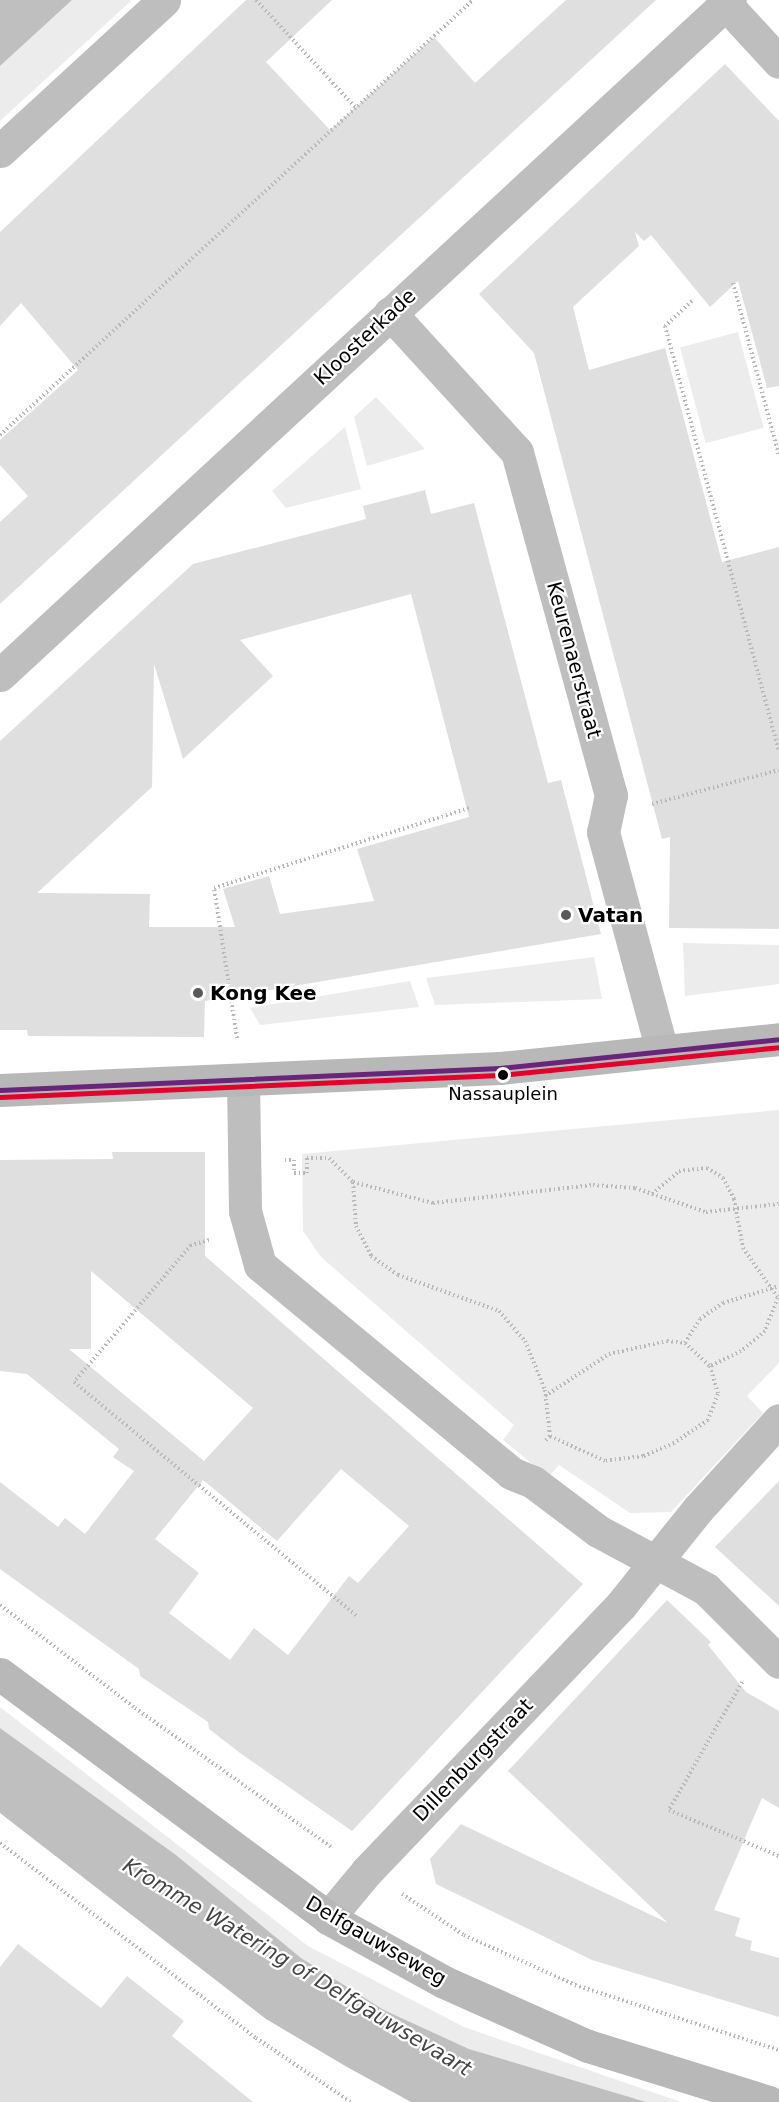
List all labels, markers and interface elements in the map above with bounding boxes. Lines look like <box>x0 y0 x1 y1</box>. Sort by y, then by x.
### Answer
street label: Kloosterkade <box>309 284 421 390</box>
street label: Keurenaerstraat <box>542 579 606 741</box>
place label: Vatan <box>578 903 643 927</box>
marker: Vatan <box>559 908 573 922</box>
place label: Kong Kee <box>210 981 317 1005</box>
marker: Kong Kee <box>191 986 205 1000</box>
marker: Nassauplein <box>497 1069 509 1081</box>
place label: Nassauplein <box>448 1083 558 1105</box>
street label: Dillenburgstraat <box>408 1693 538 1827</box>
water label: Kromme Watering of Delfgauwsevaart <box>118 1853 476 2081</box>
street label: Delfgauwseweg <box>301 1891 451 1991</box>

